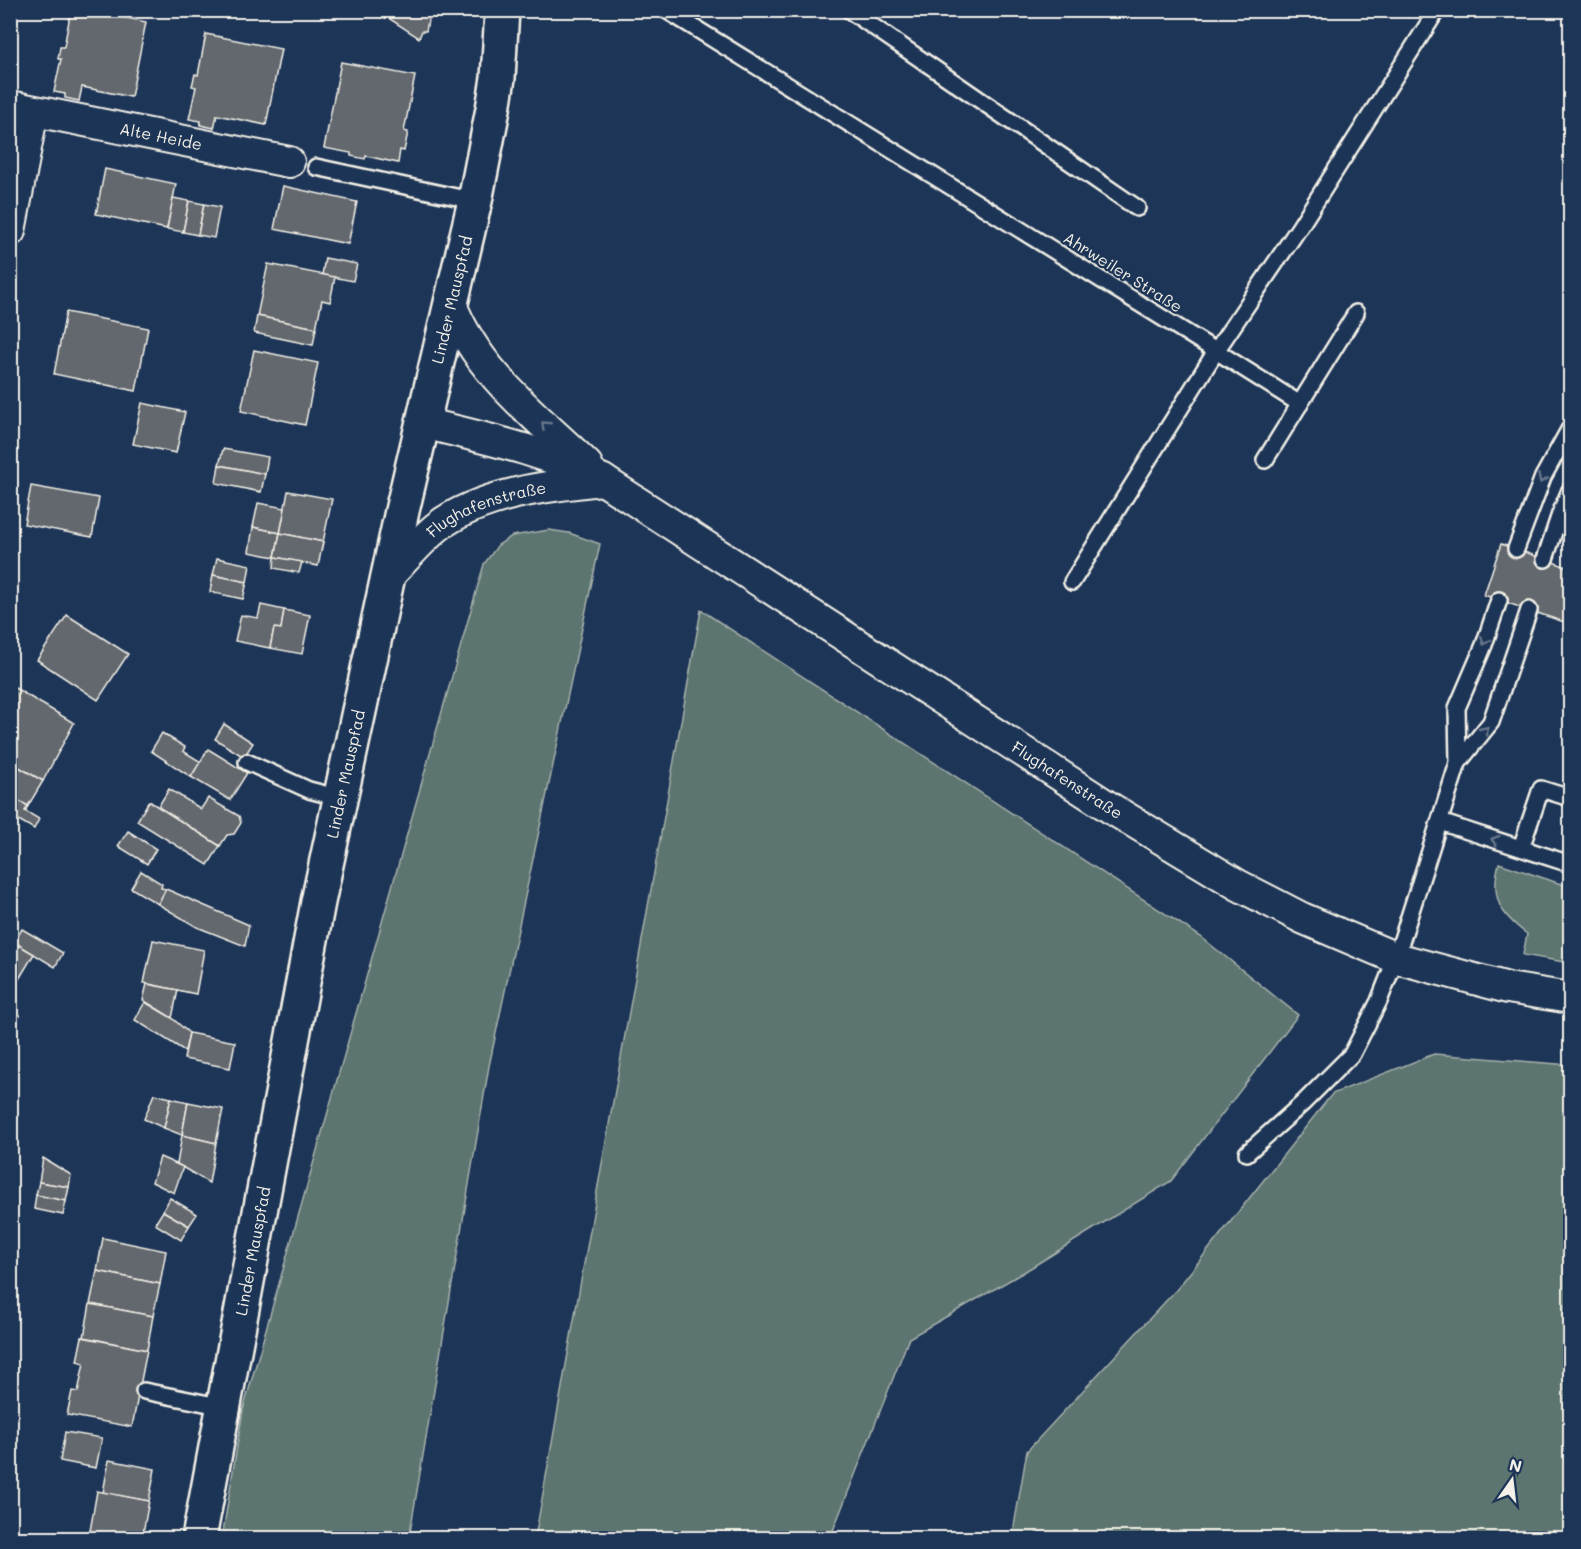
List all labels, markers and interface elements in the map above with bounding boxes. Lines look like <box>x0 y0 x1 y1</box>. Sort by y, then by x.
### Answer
street label: Alte Heide <box>118 117 204 154</box>
street label: Ahrweiler Straße <box>1060 227 1187 317</box>
street label: Linder Mauspfad <box>426 233 476 366</box>
one-way arrow <box>541 421 552 432</box>
one-way arrow <box>1537 472 1549 483</box>
street label: Flughafenstraße <box>421 476 547 542</box>
one-way arrow <box>1480 635 1492 646</box>
street label: Linder Mauspfad <box>321 708 369 840</box>
one-way arrow <box>1477 726 1488 737</box>
street label: Flughafenstraße <box>1008 736 1127 823</box>
one-way arrow <box>1490 834 1501 847</box>
street label: Linder Mauspfad <box>230 1185 275 1317</box>
north arrow <box>1482 1450 1542 1510</box>
text: N <box>1507 1453 1524 1477</box>

